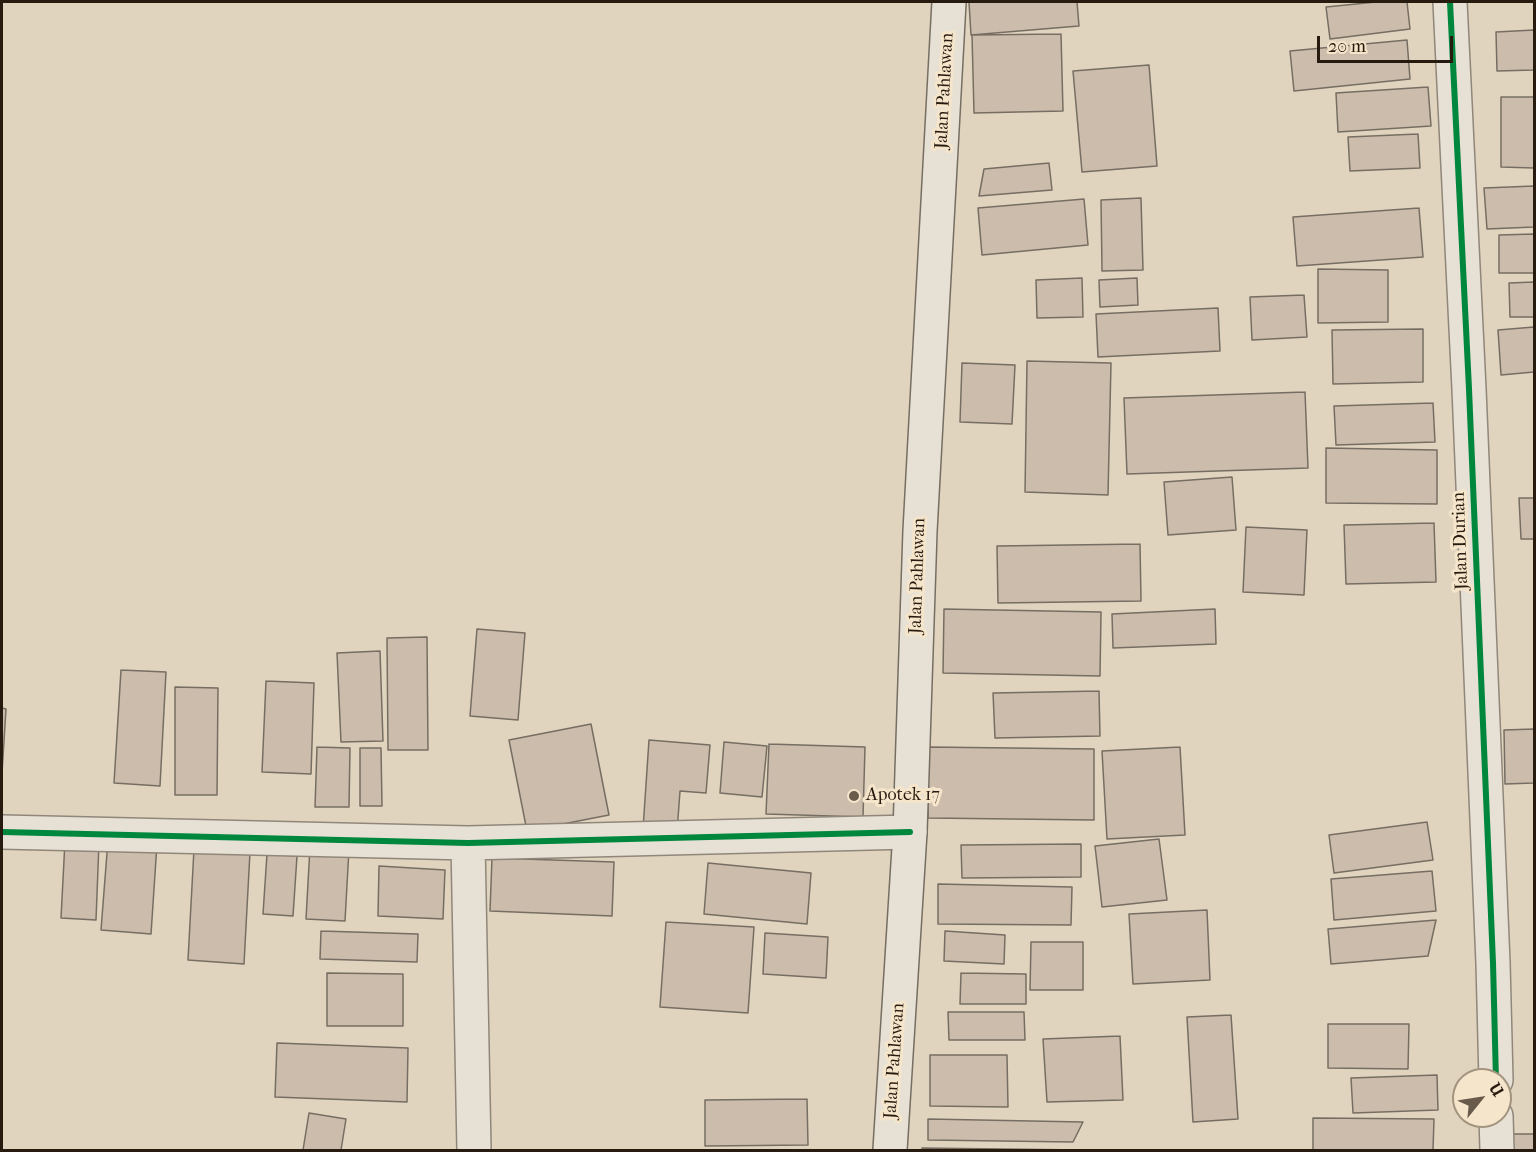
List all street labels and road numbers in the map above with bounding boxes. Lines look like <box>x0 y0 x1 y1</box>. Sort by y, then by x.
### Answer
street label: Jalan Pahlawan <box>931 32 959 150</box>
street label: Jalan Durian <box>1448 492 1474 590</box>
street label: Jalan Pahlawan <box>905 517 931 635</box>
street label: Jalan Pahlawan <box>880 1002 910 1120</box>

